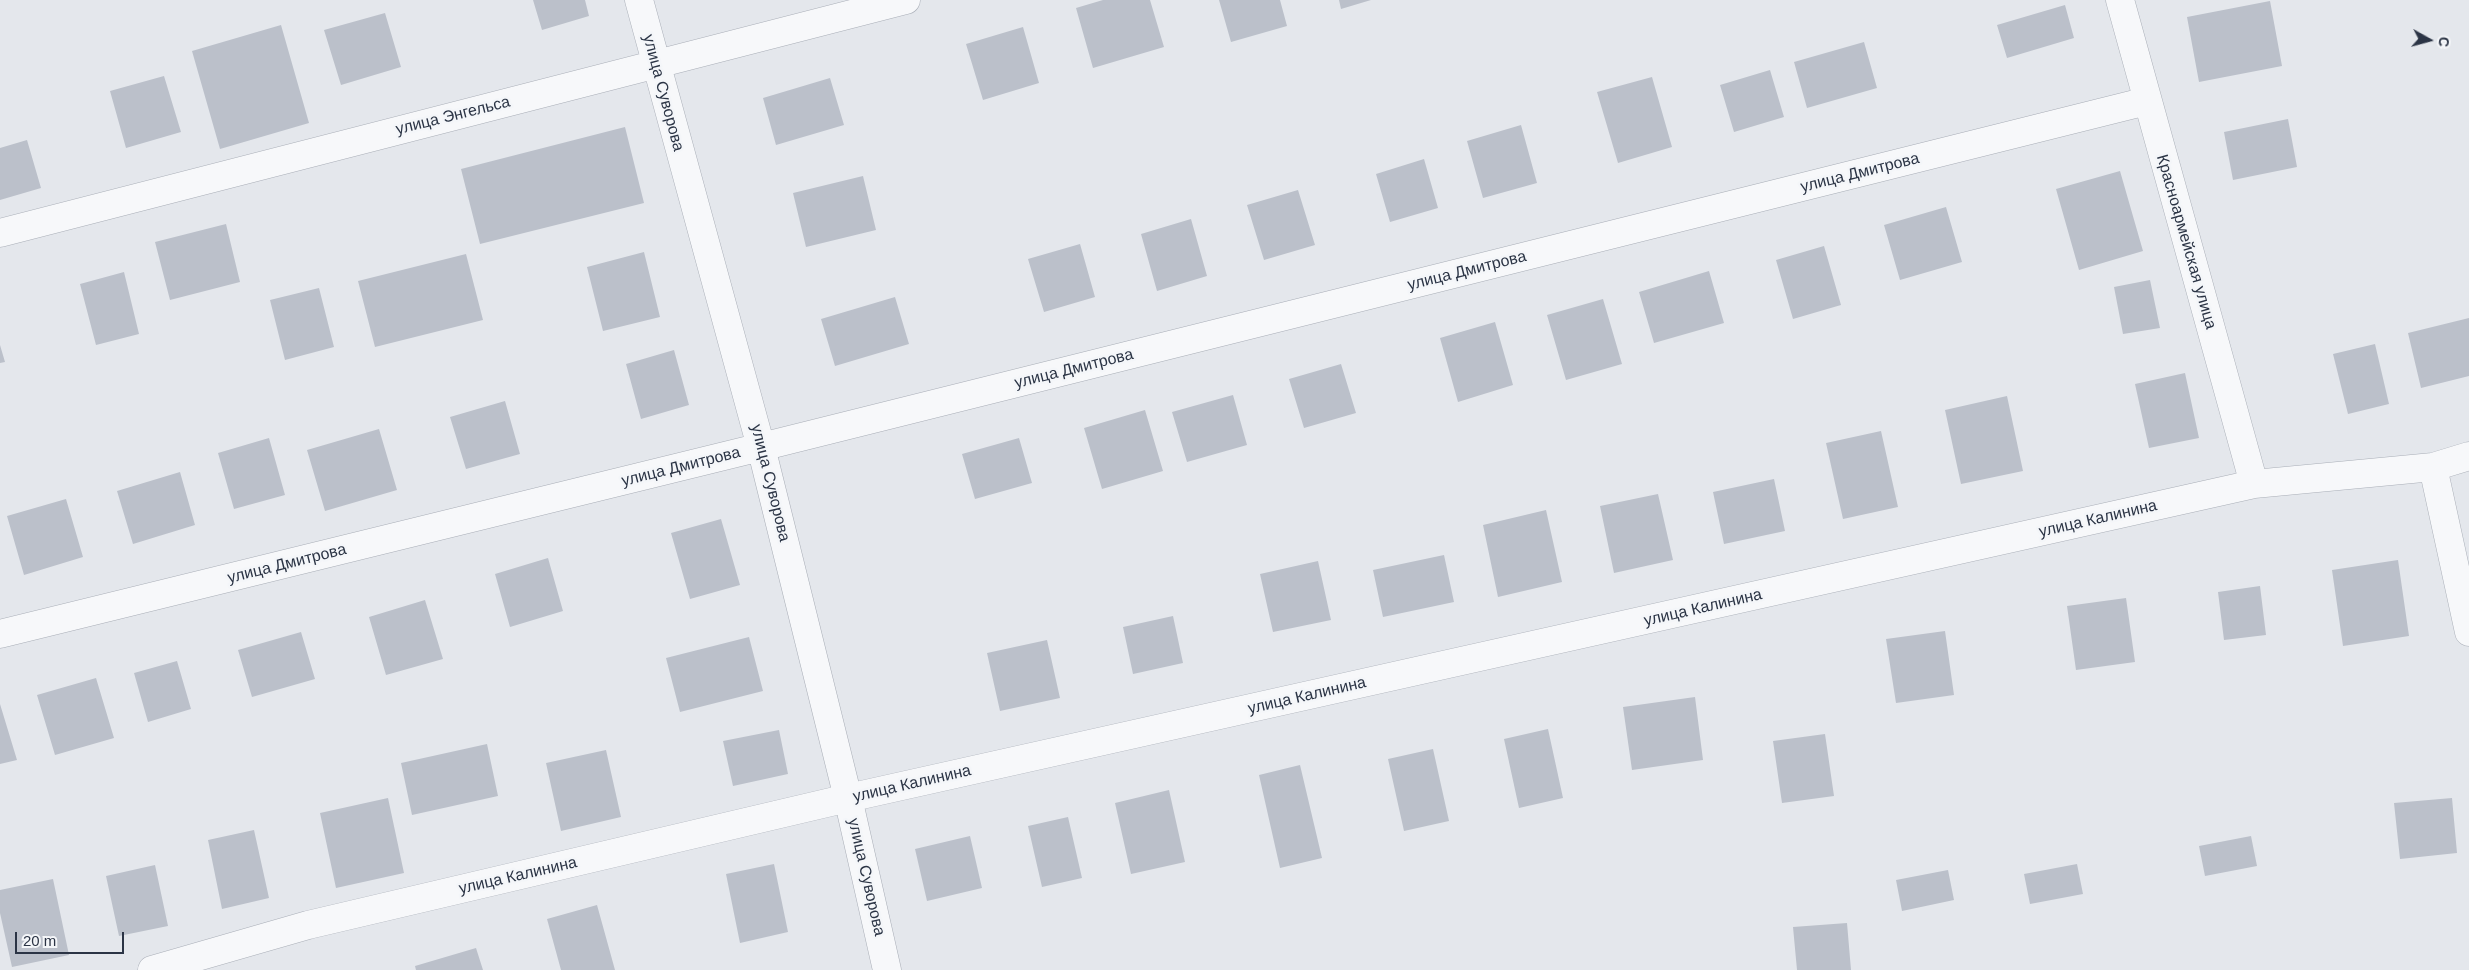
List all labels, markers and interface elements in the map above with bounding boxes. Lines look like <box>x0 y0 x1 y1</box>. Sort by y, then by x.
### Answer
north arrow <box>2404 15 2454 65</box>
street label: улица Суворова <box>638 32 688 154</box>
text: С <box>2435 36 2452 48</box>
street label: улица Энгельса <box>394 93 512 139</box>
street label: улица Дмитрова <box>1799 149 1921 197</box>
street label: Красноармейская улица <box>2152 152 2220 332</box>
street label: улица Дмитрова <box>1406 247 1528 295</box>
street label: улица Дмитрова <box>1013 345 1135 393</box>
street label: улица Суворова <box>746 422 794 544</box>
street label: улица Дмитрова <box>620 443 742 491</box>
street label: улица Калинина <box>2037 496 2159 542</box>
street label: улица Дмитрова <box>226 540 348 588</box>
street label: улица Калинина <box>1642 585 1764 631</box>
street label: улица Калинина <box>1246 673 1368 719</box>
street label: улица Калинина <box>851 761 973 807</box>
street label: улица Суворова <box>843 816 889 938</box>
street label: улица Калинина <box>457 853 579 899</box>
scale bar <box>18 922 126 954</box>
text: 20 m <box>23 932 56 949</box>

